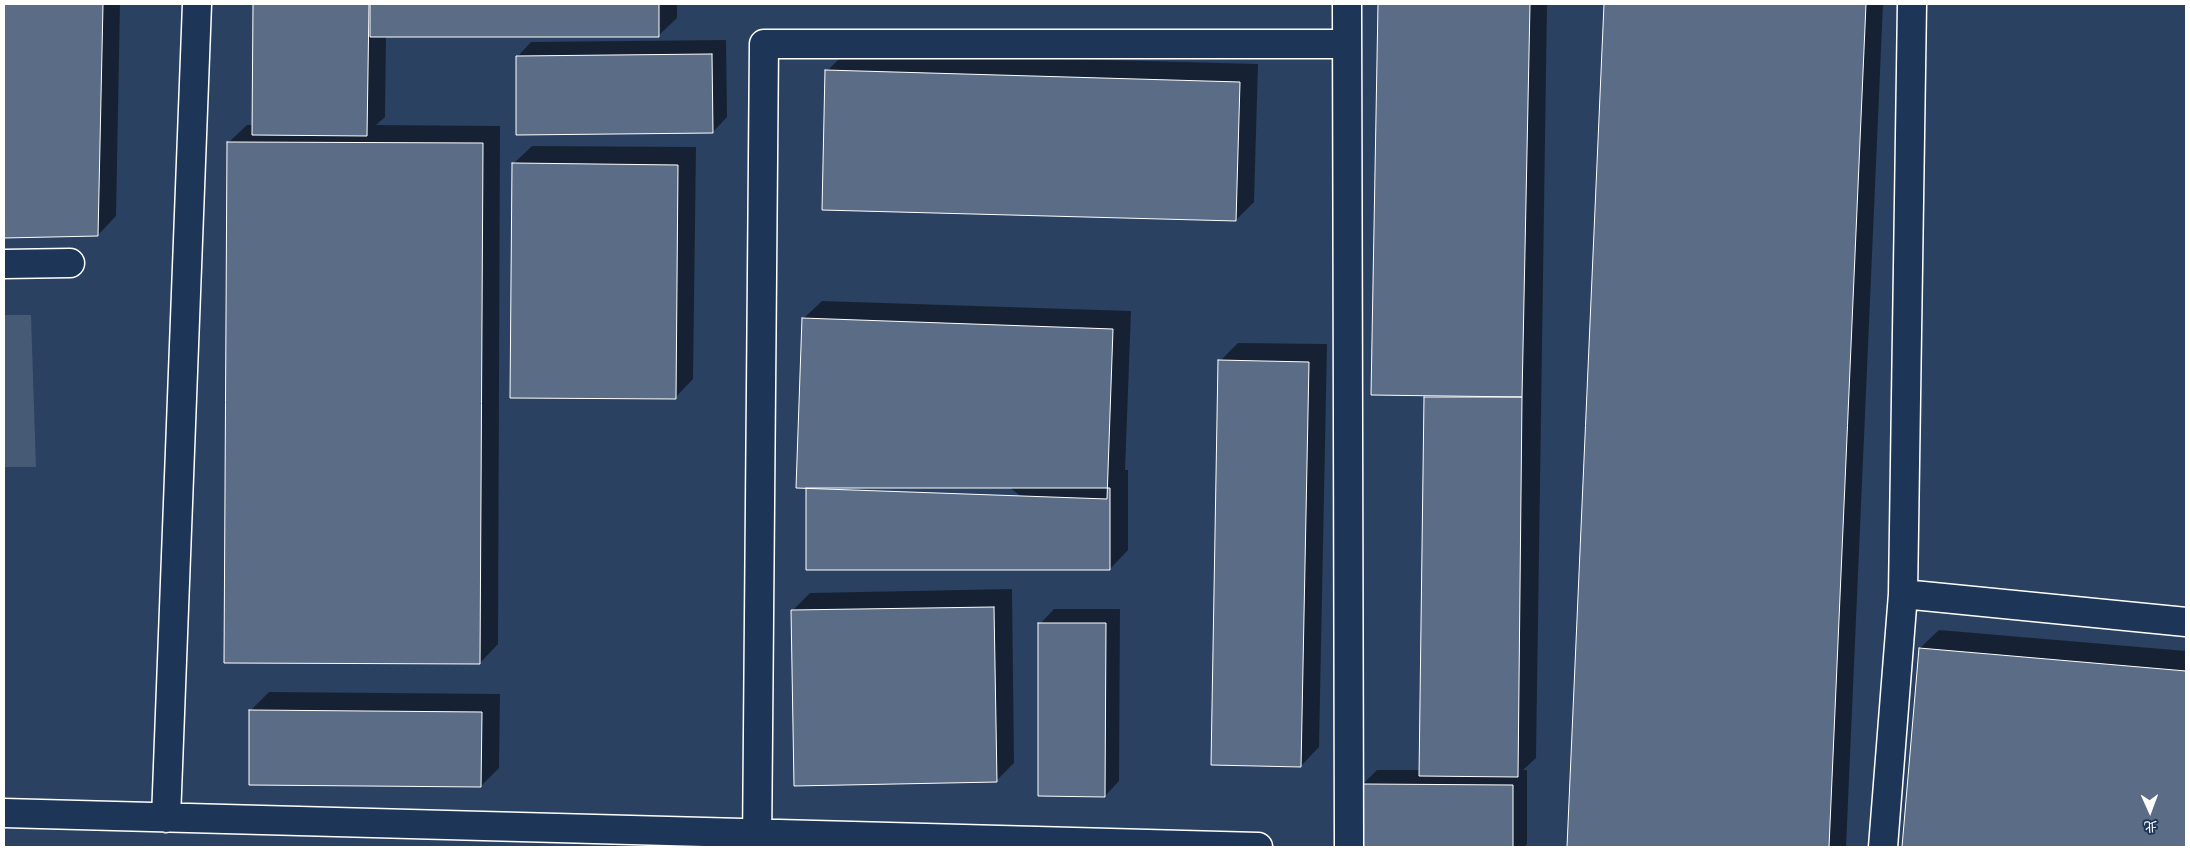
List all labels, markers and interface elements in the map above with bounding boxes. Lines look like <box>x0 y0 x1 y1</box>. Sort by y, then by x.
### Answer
north arrow <box>2125 786 2175 836</box>
text: 北 <box>2143 814 2158 839</box>

